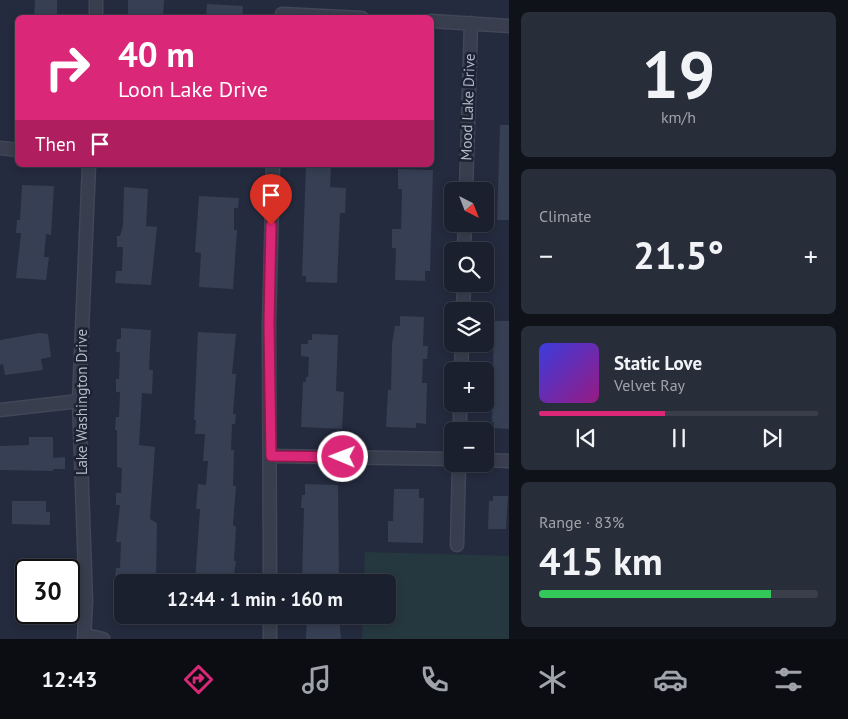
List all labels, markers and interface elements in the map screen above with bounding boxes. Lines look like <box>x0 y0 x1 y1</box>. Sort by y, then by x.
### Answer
text: 40 m <box>118 31 195 77</box>
text: 19 <box>642 32 715 116</box>
icon: right <box>35 35 100 100</box>
street label: Mood Lake Drive <box>456 53 479 161</box>
text: Loon Lake Drive <box>118 75 268 103</box>
text: km/h <box>661 107 696 127</box>
icon: arrive <box>86 130 114 158</box>
text: Then <box>35 132 76 156</box>
pin <box>250 174 292 225</box>
icon: arrive <box>257 181 285 209</box>
north arrow <box>444 182 494 232</box>
map controls <box>444 182 494 472</box>
text: Climate <box>539 206 591 226</box>
text: 21.5° <box>633 230 724 279</box>
text: − <box>539 237 553 274</box>
text: + <box>804 237 818 274</box>
button: search <box>444 242 494 292</box>
button: layers <box>444 302 494 352</box>
street label: Lake Washington Drive <box>72 329 91 475</box>
text: Static Love <box>614 351 702 375</box>
button: + <box>444 362 494 412</box>
text: Velvet Ray <box>614 375 685 395</box>
button: − <box>444 422 494 472</box>
icon: previous <box>572 424 600 452</box>
icon: pause <box>665 424 693 452</box>
icon: next <box>758 424 786 452</box>
position arrow <box>316 430 368 482</box>
text: Range · 83% <box>539 512 624 532</box>
text: 415 km <box>539 536 663 585</box>
speed limit sign: 30 <box>15 559 80 624</box>
text: 12:44 · 1 min · 160 m <box>167 587 343 611</box>
icon: directions <box>181 662 216 697</box>
icon: music <box>299 662 334 697</box>
icon: phone <box>417 662 452 697</box>
icon: climate <box>535 662 570 697</box>
icon: car <box>653 662 688 697</box>
icon: filters <box>771 662 806 697</box>
text: 12:43 <box>42 665 97 693</box>

